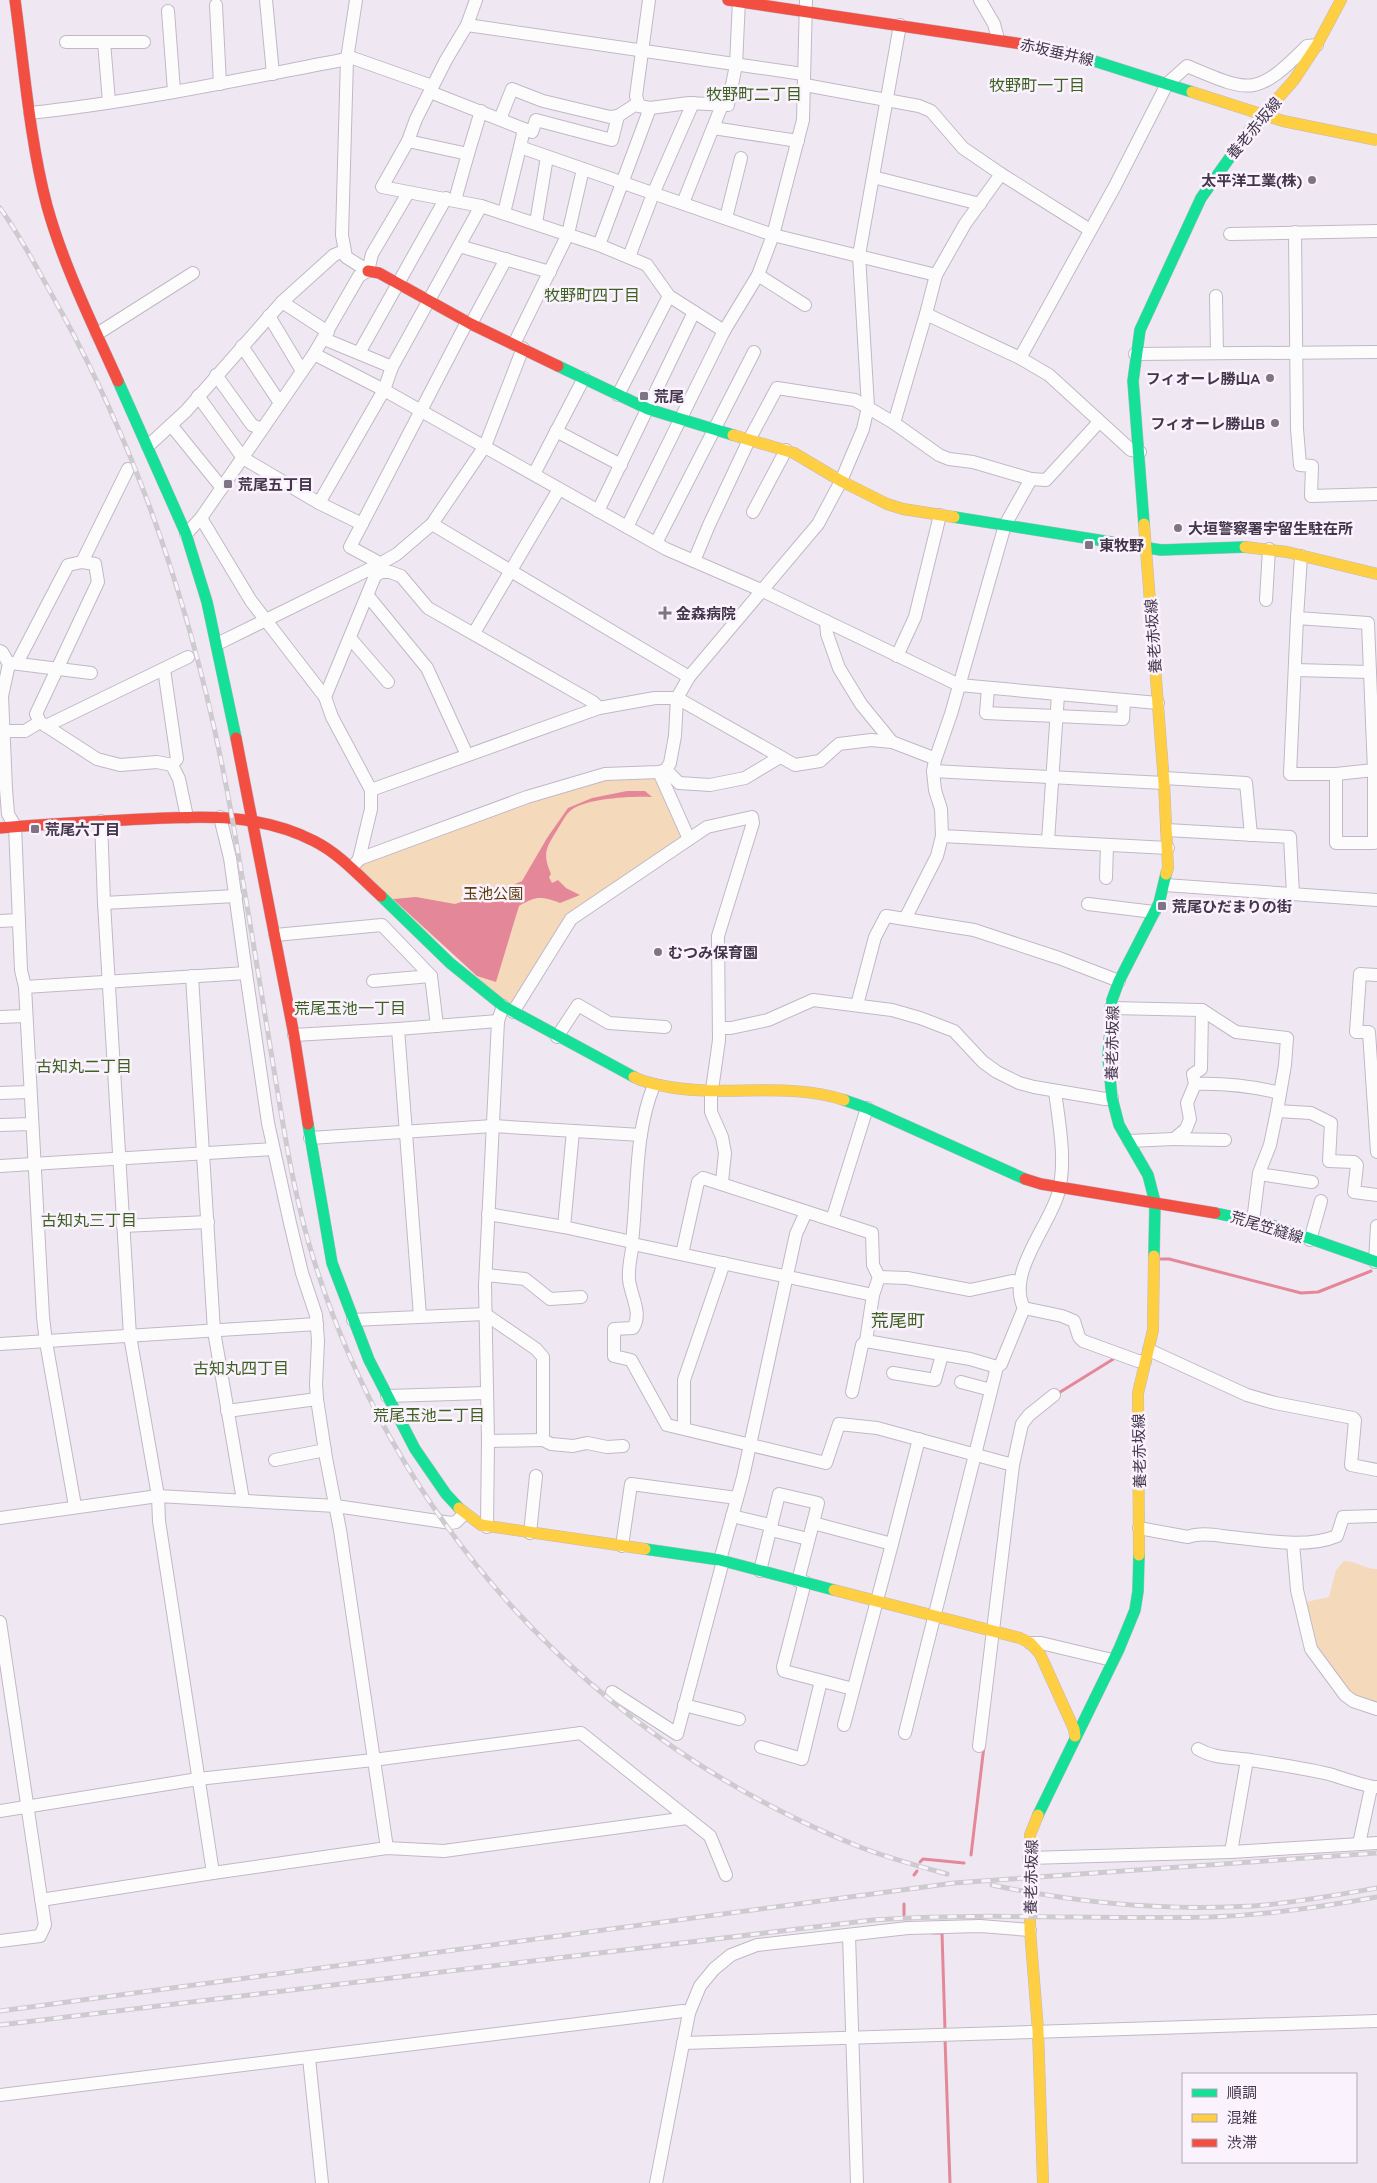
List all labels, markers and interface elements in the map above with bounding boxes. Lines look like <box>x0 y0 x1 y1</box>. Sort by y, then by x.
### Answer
street label: 赤坂垂井線 <box>1018 34 1096 70</box>
district label: 牧野町一丁目 <box>989 75 1085 95</box>
district label: 牧野町二丁目 <box>706 84 802 104</box>
street label: 養老赤坂線 <box>1223 93 1285 163</box>
place label: 太平洋工業(株) <box>1201 171 1302 190</box>
marker: 太平洋工業(株) <box>1306 174 1318 186</box>
district label: 牧野町四丁目 <box>544 285 640 305</box>
place label: フィオーレ勝山A <box>1146 369 1260 388</box>
marker: フィオーレ勝山A <box>1264 372 1276 384</box>
place label: 荒尾 <box>654 387 684 406</box>
marker: 荒尾 <box>638 390 650 402</box>
place label: フィオーレ勝山B <box>1150 414 1265 433</box>
marker: フィオーレ勝山B <box>1269 417 1281 429</box>
place label: 荒尾五丁目 <box>238 475 313 494</box>
marker: 荒尾五丁目 <box>222 478 234 490</box>
place label: 大垣警察署宇留生駐在所 <box>1188 519 1353 538</box>
marker: 大垣警察署宇留生駐在所 <box>1172 522 1184 534</box>
place label: 東牧野 <box>1099 536 1144 555</box>
marker: 東牧野 <box>1083 539 1095 551</box>
street label: 養老赤坂線 <box>1141 598 1165 674</box>
place label: 金森病院 <box>676 604 736 623</box>
marker: 金森病院 <box>658 606 672 620</box>
place label: 荒尾六丁目 <box>45 820 120 839</box>
marker: 荒尾六丁目 <box>29 823 41 835</box>
park label: 玉池公園 <box>463 884 523 903</box>
place label: 荒尾ひだまりの街 <box>1172 897 1292 916</box>
marker: 荒尾ひだまりの街 <box>1156 900 1168 912</box>
place label: むつみ保育園 <box>668 943 758 962</box>
marker: むつみ保育園 <box>652 946 664 958</box>
district label: 荒尾玉池一丁目 <box>294 998 406 1018</box>
street label: 養老赤坂線 <box>1102 1005 1122 1081</box>
district label: 古知丸二丁目 <box>36 1056 132 1076</box>
street label: 荒尾笠縫線 <box>1228 1207 1306 1247</box>
district label: 古知丸三丁目 <box>41 1210 137 1230</box>
district label: 荒尾町 <box>871 1309 925 1332</box>
district label: 古知丸四丁目 <box>193 1358 289 1378</box>
district label: 荒尾玉池二丁目 <box>373 1405 485 1425</box>
street label: 養老赤坂線 <box>1129 1413 1149 1489</box>
street label: 養老赤坂線 <box>1021 1839 1041 1915</box>
legend <box>1182 2073 1357 2163</box>
text: 順調 <box>1227 2083 1257 2102</box>
text: 混雑 <box>1227 2108 1257 2127</box>
text: 渋滞 <box>1227 2133 1257 2152</box>

